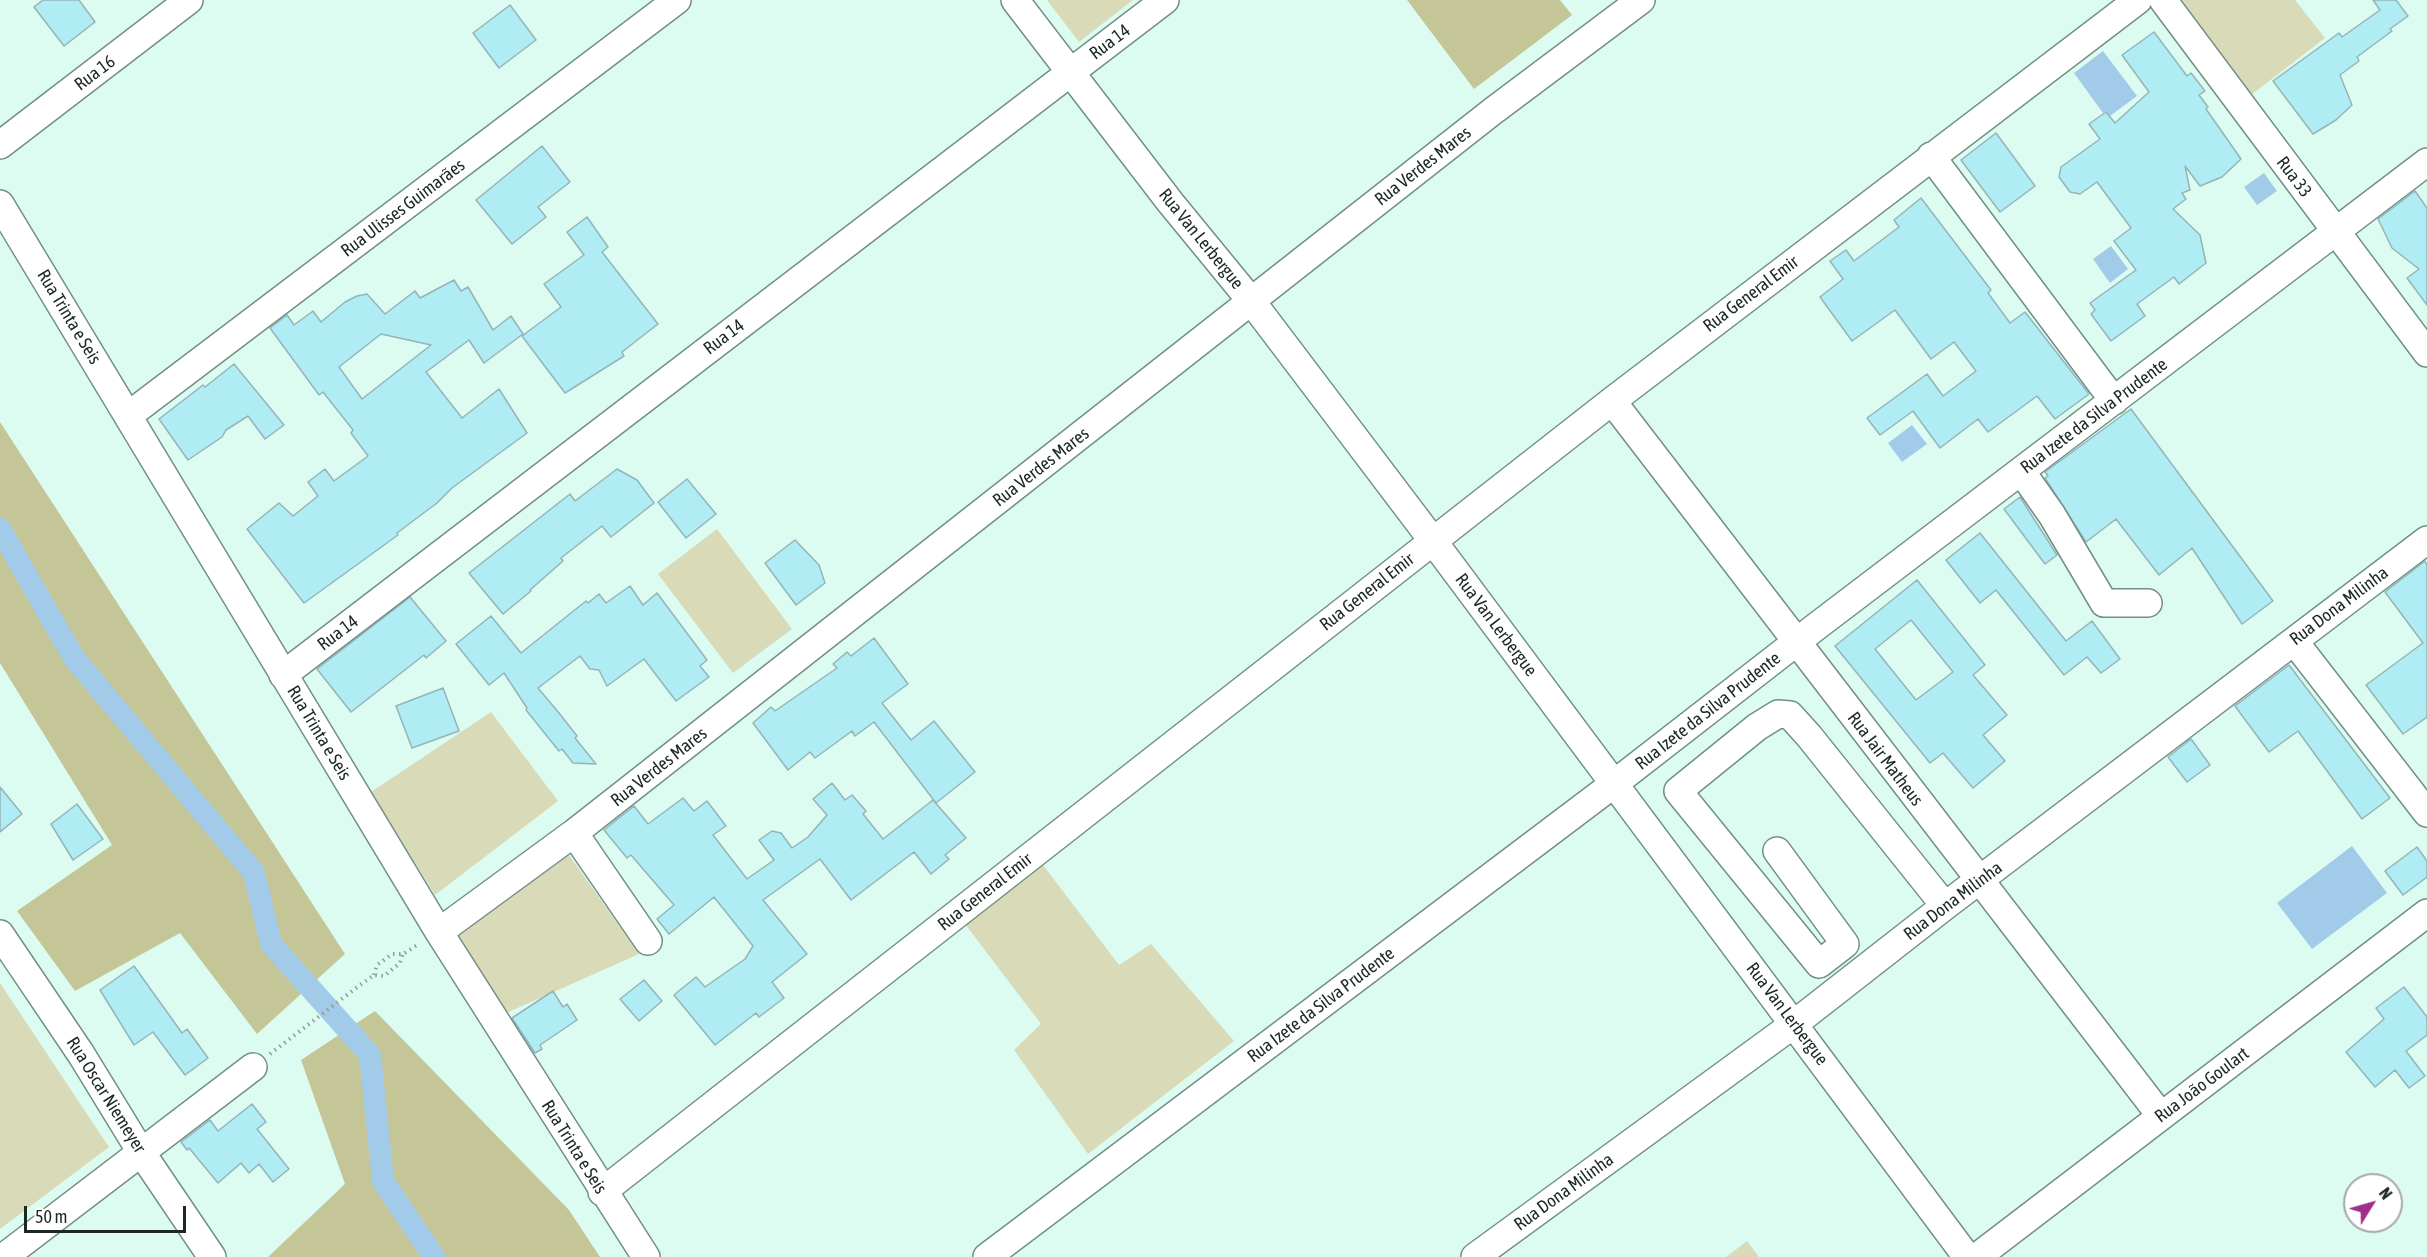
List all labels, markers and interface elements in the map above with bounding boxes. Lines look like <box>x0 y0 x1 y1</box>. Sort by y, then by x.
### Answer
street label: Rua 14 <box>1085 20 1135 64</box>
street label: Rua 16 <box>70 51 120 95</box>
street label: Rua Verdes Mares <box>1371 122 1475 210</box>
street label: Rua 33 <box>2272 152 2316 202</box>
street label: Rua Ulisses Guimarães <box>337 154 469 262</box>
street label: Rua Van Lerbergue <box>1154 184 1248 294</box>
street label: Rua General Emir <box>1699 251 1803 337</box>
street label: Rua Trinta e Seis <box>32 266 106 368</box>
street label: Rua 14 <box>699 315 749 359</box>
street label: Rua Izete da Silva Prudente <box>2016 354 2172 478</box>
street label: Rua Verdes Mares <box>989 423 1093 511</box>
street label: Rua General Emir <box>1316 548 1418 636</box>
street label: Rua Dona Milinha <box>2286 562 2392 650</box>
street label: Rua Van Lerbergue <box>1450 569 1542 681</box>
street label: Rua 14 <box>313 611 363 655</box>
street label: Rua Izete da Silva Prudente <box>1631 648 1785 774</box>
street label: Rua Trinta e Seis <box>282 682 356 784</box>
street label: Rua Jair Matheus <box>1843 708 1927 810</box>
street label: Rua Verdes Mares <box>607 723 711 811</box>
street label: Rua General Emir <box>934 848 1036 936</box>
street label: Rua Dona Milinha <box>1900 857 2006 945</box>
street label: Rua Izete da Silva Prudente <box>1243 943 1399 1067</box>
street label: Rua Van Lerbergue <box>1741 958 1833 1070</box>
street label: Rua Oscar Niemeyer <box>62 1033 150 1157</box>
street label: Rua João Goulart <box>2151 1043 2253 1127</box>
street label: Rua Trinta e Seis <box>537 1096 611 1198</box>
street label: Rua Dona Milinha <box>1510 1149 1618 1235</box>
north arrow <box>2343 1173 2403 1233</box>
text: N <box>2376 1184 2396 1203</box>
scale bar <box>27 1194 189 1232</box>
text: 50 m <box>35 1206 67 1227</box>

